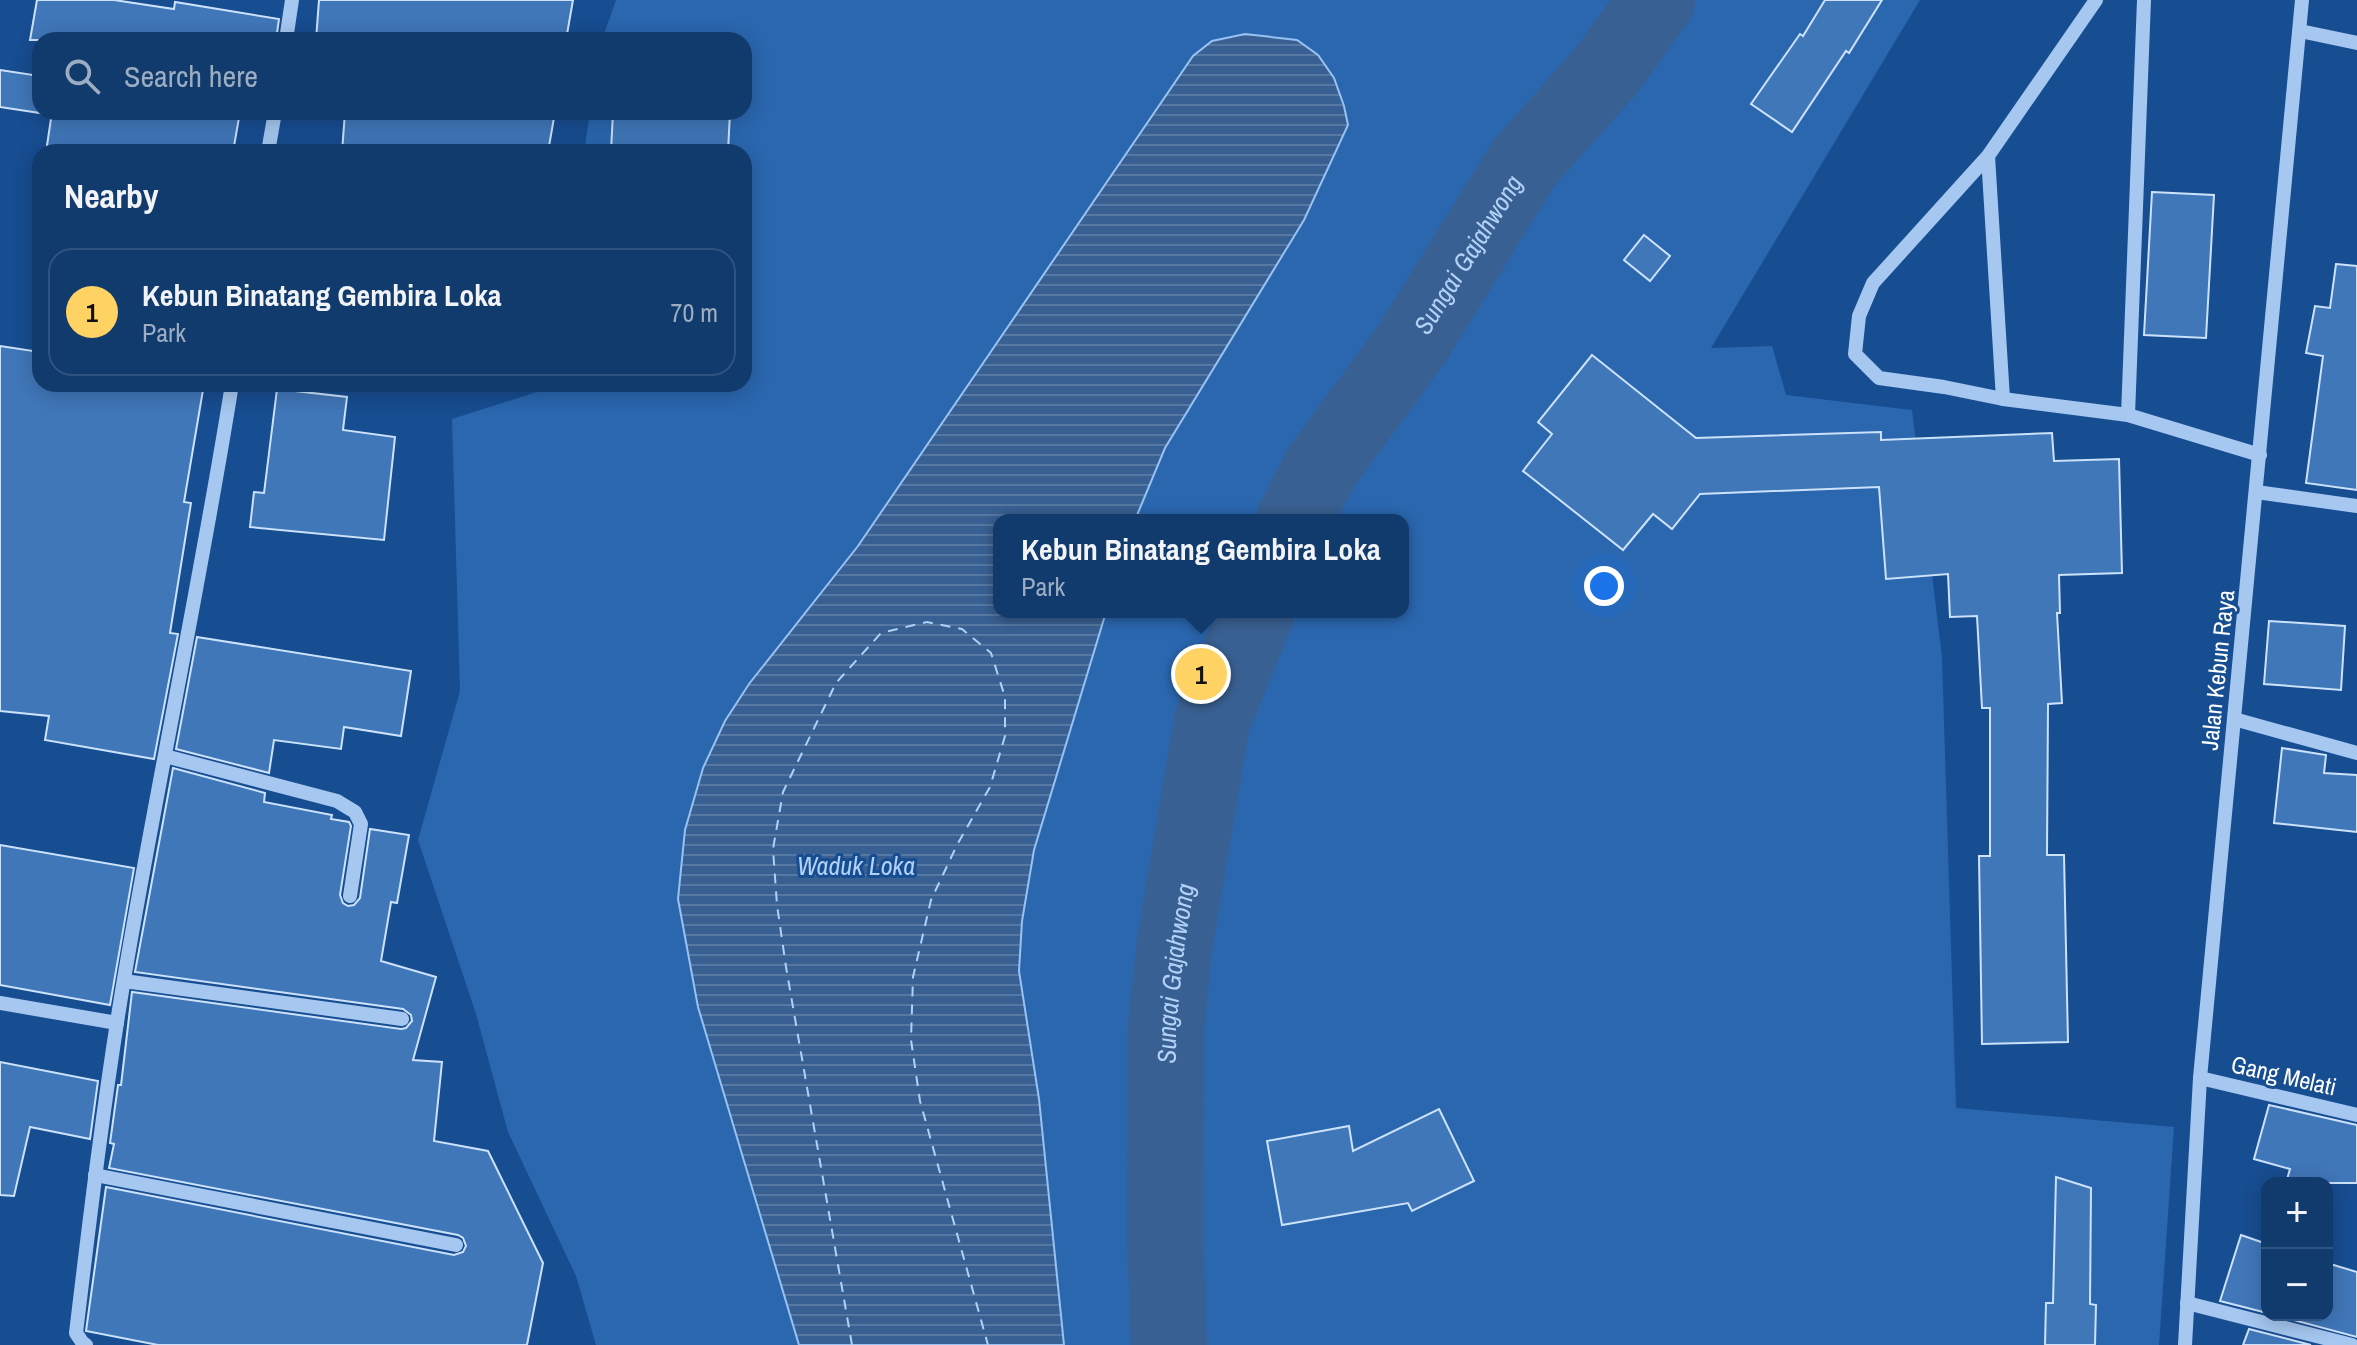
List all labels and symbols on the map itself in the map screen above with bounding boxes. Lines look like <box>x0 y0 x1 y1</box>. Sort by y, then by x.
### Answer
water label: Sungai Gajahwong <box>1405 168 1530 340</box>
your location <box>1584 566 1624 606</box>
street label: Jalan Kebun Raya <box>2193 588 2241 752</box>
pin: 1 <box>1175 644 1227 704</box>
water label: Waduk Loka <box>797 848 915 883</box>
water label: Sungai Gajahwong <box>1148 881 1202 1064</box>
street label: Gang Melati <box>2228 1047 2340 1103</box>

